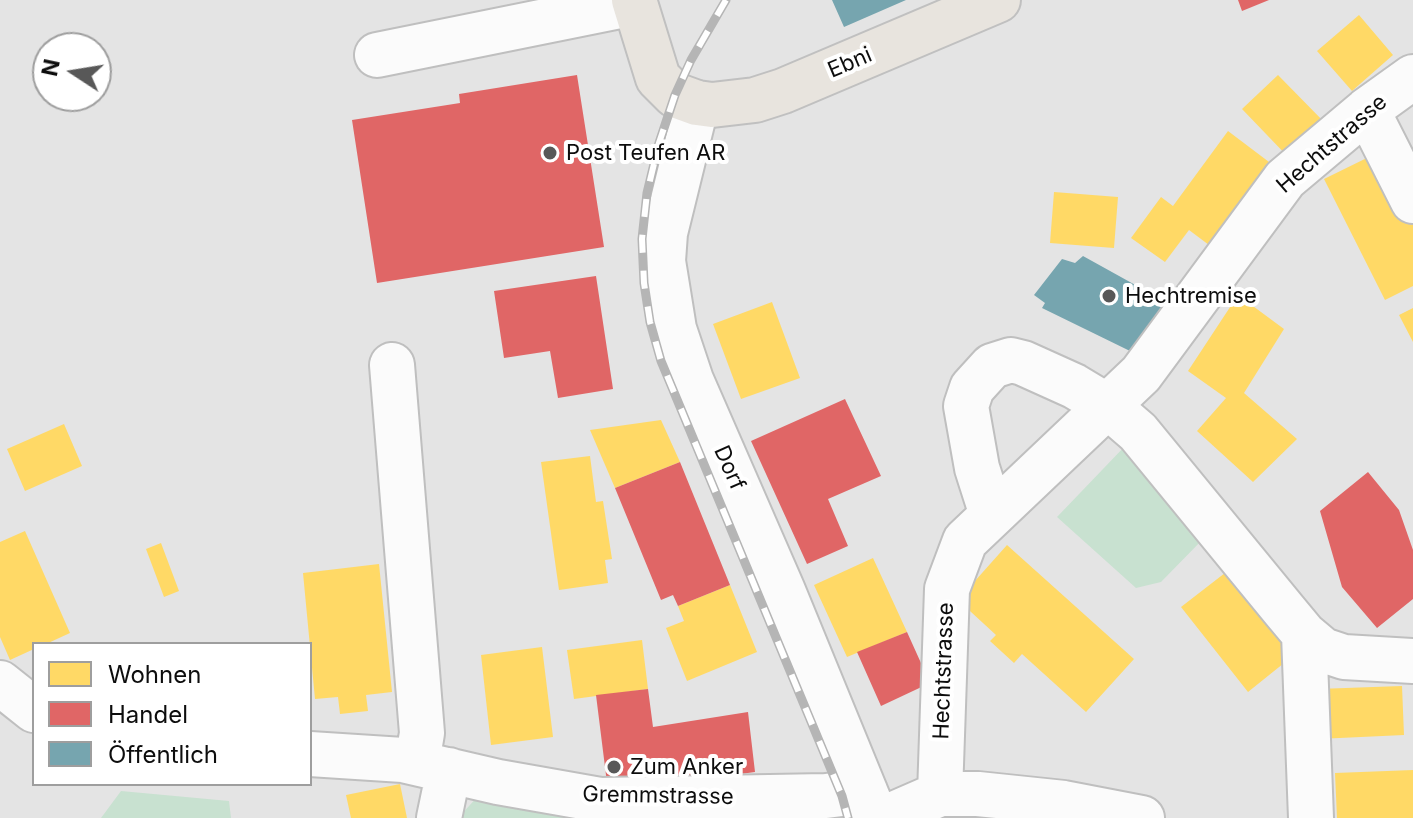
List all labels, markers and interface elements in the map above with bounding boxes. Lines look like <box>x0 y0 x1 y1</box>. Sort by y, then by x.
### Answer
north arrow <box>32 32 112 112</box>
street label: Ebni <box>824 42 876 84</box>
text: N <box>36 57 65 78</box>
street label: Hechtstrasse <box>1272 89 1392 199</box>
place label: Post Teufen AR <box>566 140 725 166</box>
marker: Post Teufen AR <box>541 144 559 162</box>
place label: Hechtremise <box>1125 283 1257 309</box>
marker: Hechtremise <box>1100 287 1118 305</box>
street label: Dorf <box>708 442 750 494</box>
street label: Hechtstrasse <box>928 602 960 740</box>
legend <box>32 642 312 786</box>
text: Wohnen <box>108 660 201 689</box>
text: Handel <box>108 700 188 729</box>
text: Öffentlich <box>108 740 218 769</box>
place label: Zum Anker <box>630 754 743 780</box>
marker: Zum Anker <box>605 758 623 776</box>
street label: Gremmstrasse <box>582 781 734 811</box>

